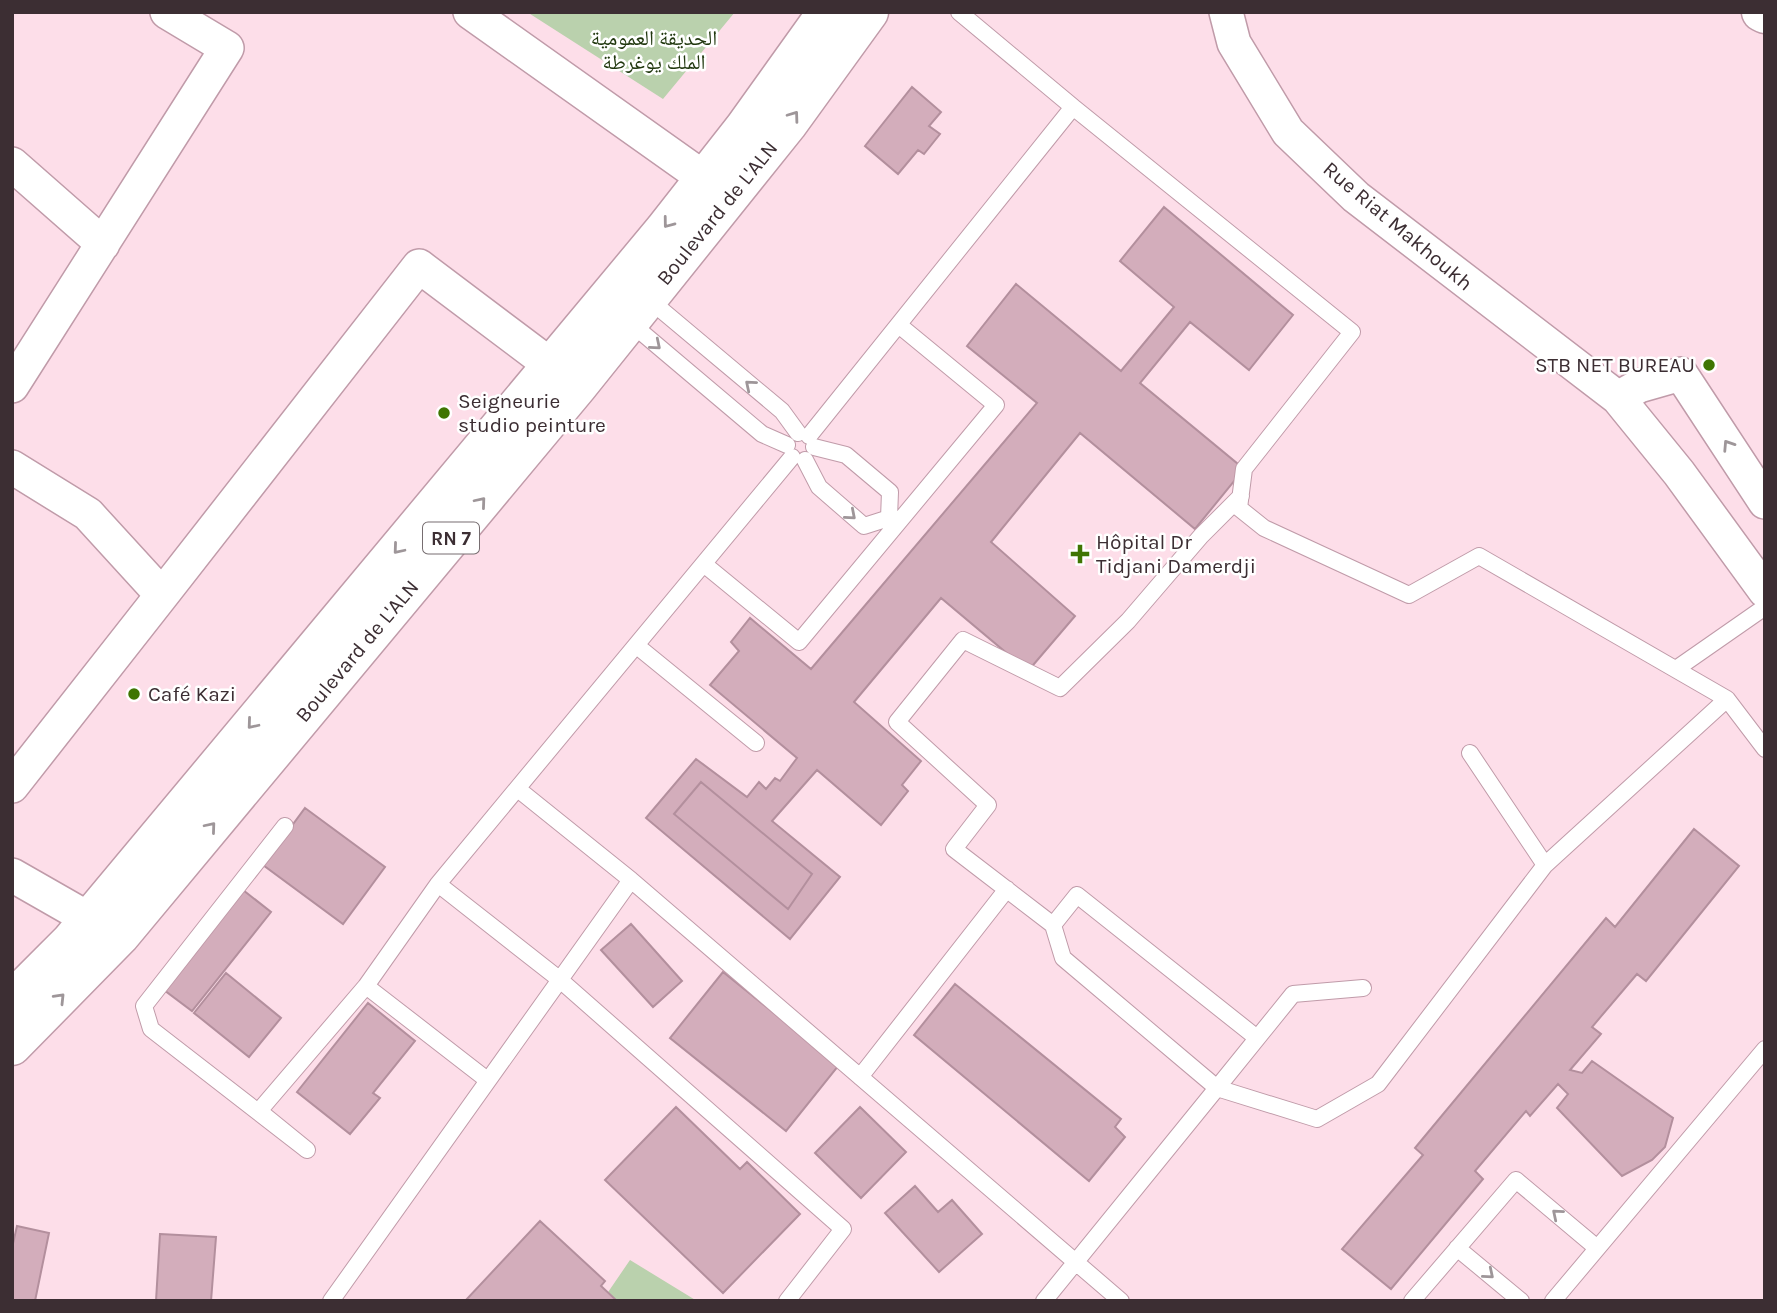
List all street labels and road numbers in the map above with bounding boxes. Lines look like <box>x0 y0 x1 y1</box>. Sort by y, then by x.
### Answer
street label: Boulevard de L'ALN <box>652 136 782 290</box>
street label: Rue Riat Makhoukh <box>1318 157 1478 295</box>
road number: RN 7 <box>423 523 479 554</box>
street label: Boulevard de L'ALN <box>291 575 423 727</box>

